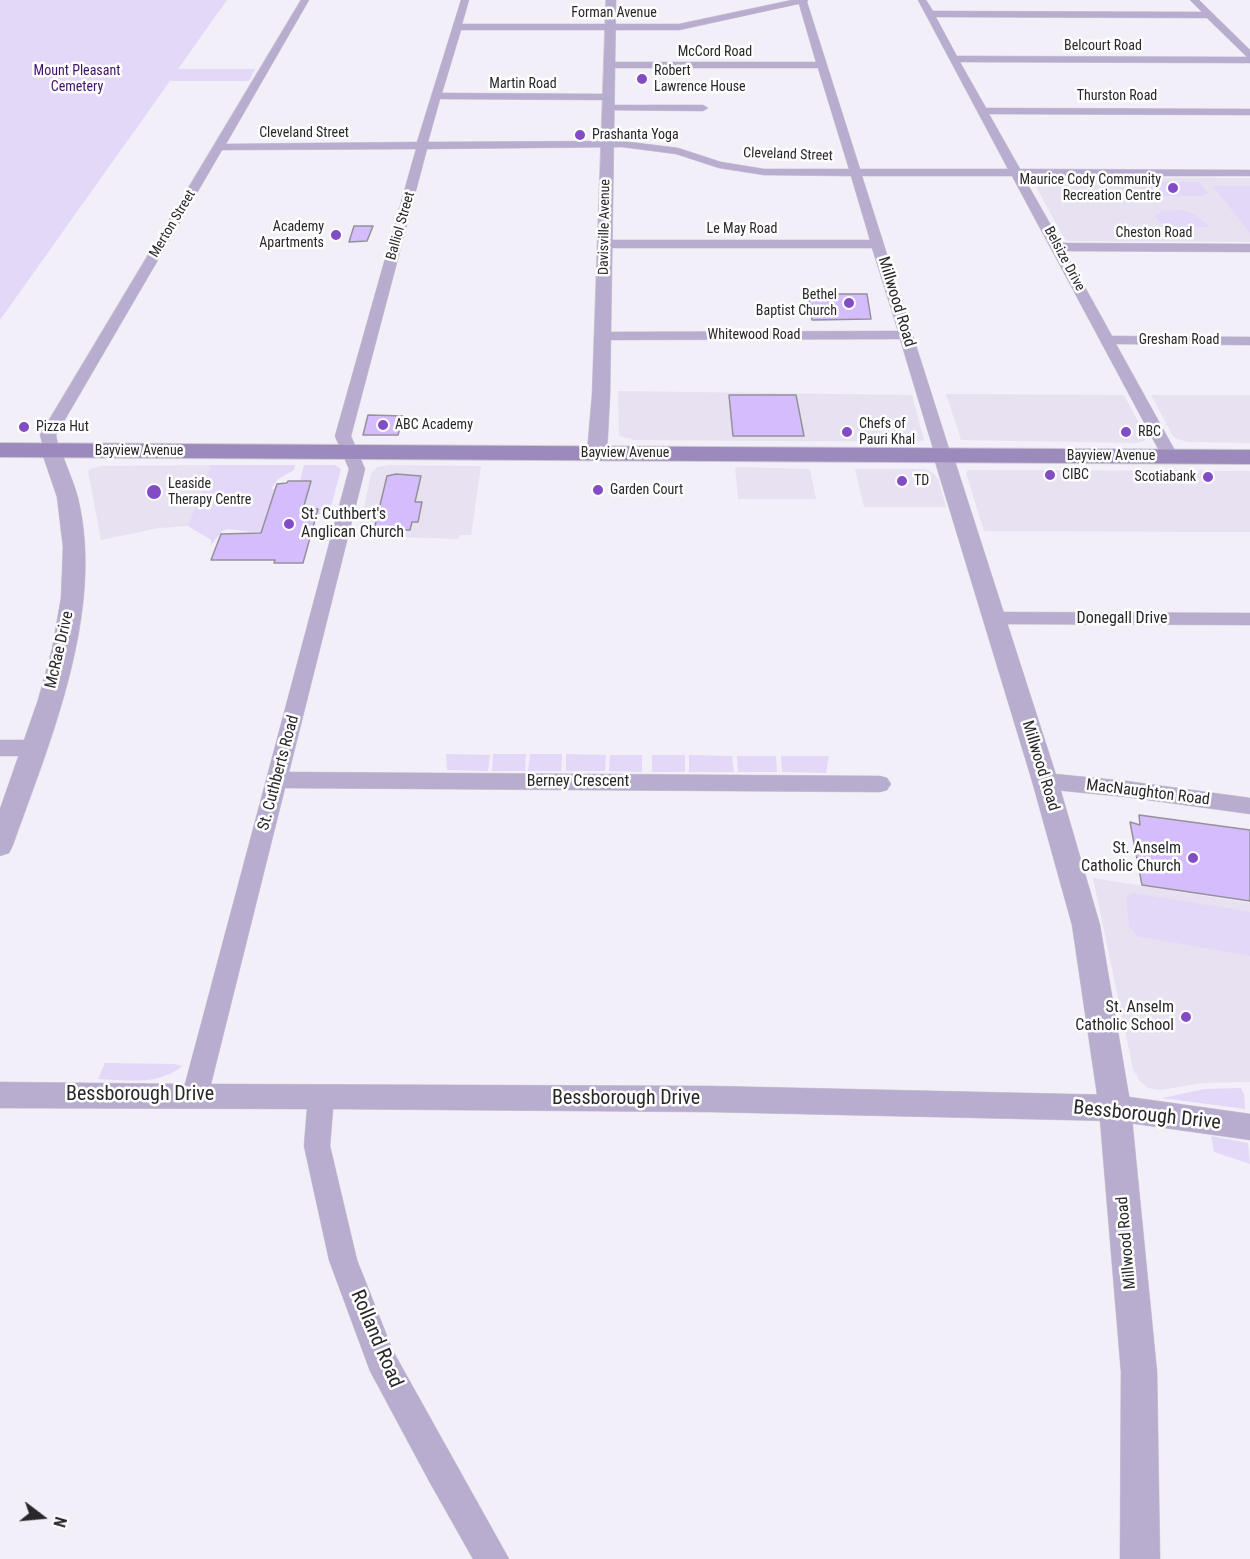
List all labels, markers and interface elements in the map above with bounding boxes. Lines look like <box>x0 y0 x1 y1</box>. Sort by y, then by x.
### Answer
street label: Forman Avenue <box>571 5 657 21</box>
street label: Belcourt Road <box>1064 38 1142 54</box>
street label: McCord Road <box>678 44 752 60</box>
park label: Mount Pleasant Cemetery <box>34 63 120 96</box>
place label: Robert Lawrence House <box>654 63 746 96</box>
marker: Robert Lawrence House <box>635 72 649 86</box>
street label: Martin Road <box>489 76 557 92</box>
street label: Thurston Road <box>1077 88 1157 104</box>
street label: Cleveland Street <box>259 125 349 141</box>
place label: Prashanta Yoga <box>592 127 679 143</box>
marker: Prashanta Yoga <box>573 128 587 142</box>
street label: Cleveland Street <box>743 145 833 165</box>
place label: Maurice Cody Community Recreation Centre <box>1019 172 1161 204</box>
street label: Davisville Avenue <box>596 179 614 275</box>
marker: Maurice Cody Community Recreation Centre <box>1166 181 1180 195</box>
street label: Merton Street <box>146 187 200 261</box>
street label: Balliol Street <box>383 190 419 262</box>
place label: Academy Apartments <box>259 219 324 252</box>
street label: Le May Road <box>707 221 777 237</box>
street label: Belsize Drive <box>1040 224 1088 294</box>
street label: Cheston Road <box>1116 225 1192 241</box>
marker: Academy Apartments <box>329 228 343 242</box>
street label: Millwood Road <box>873 255 919 349</box>
place label: Bethel Baptist Church <box>756 287 837 320</box>
marker: Bethel Baptist Church <box>842 296 856 310</box>
street label: Whitewood Road <box>708 327 800 343</box>
street label: Gresham Road <box>1139 332 1219 348</box>
place label: Chefs of Pauri Khal <box>859 416 915 448</box>
place label: ABC Academy <box>395 417 473 433</box>
marker: ABC Academy <box>376 418 390 432</box>
place label: Pizza Hut <box>36 419 89 435</box>
marker: Pizza Hut <box>17 420 31 434</box>
place label: RBC <box>1138 424 1161 440</box>
marker: Chefs of Pauri Khal <box>840 425 854 439</box>
marker: RBC <box>1119 425 1133 439</box>
street label: Bayview Avenue <box>95 443 183 459</box>
street label: Bayview Avenue <box>581 445 669 461</box>
street label: Bayview Avenue <box>1067 448 1155 464</box>
place label: CIBC <box>1062 467 1089 483</box>
marker: CIBC <box>1043 468 1057 482</box>
place label: Scotiabank <box>1134 469 1196 485</box>
marker: Scotiabank <box>1201 470 1215 484</box>
place label: TD <box>914 473 929 489</box>
marker: TD <box>895 474 909 488</box>
place label: Leaside Therapy Centre <box>168 476 251 508</box>
place label: Garden Court <box>610 482 683 498</box>
marker: Leaside Therapy Centre <box>145 483 163 501</box>
marker: Garden Court <box>591 483 605 497</box>
place label: St. Cuthbert's Anglican Church <box>301 505 404 543</box>
marker: St. Cuthbert's Anglican Church <box>282 517 296 531</box>
street label: McRae Drive <box>42 609 78 691</box>
street label: Donegall Drive <box>1077 609 1167 629</box>
street label: St. Cuthberts Road <box>254 713 304 833</box>
street label: Millwood Road <box>1017 719 1063 813</box>
street label: Berney Crescent <box>527 772 629 792</box>
street label: MacNaughton Road <box>1085 776 1211 810</box>
place label: St. Anselm Catholic Church <box>1081 839 1181 877</box>
marker: St. Anselm Catholic Church <box>1186 851 1200 865</box>
place label: St. Anselm Catholic School <box>1075 998 1174 1036</box>
marker: St. Anselm Catholic School <box>1179 1010 1193 1024</box>
street label: Bessborough Drive <box>66 1083 214 1107</box>
street label: Bessborough Drive <box>552 1087 700 1111</box>
street label: Bessborough Drive <box>1072 1096 1222 1136</box>
street label: Millwood Road <box>1113 1196 1141 1290</box>
street label: Rolland Road <box>345 1287 407 1391</box>
north arrow <box>12 1487 72 1547</box>
text: N <box>49 1515 70 1529</box>

